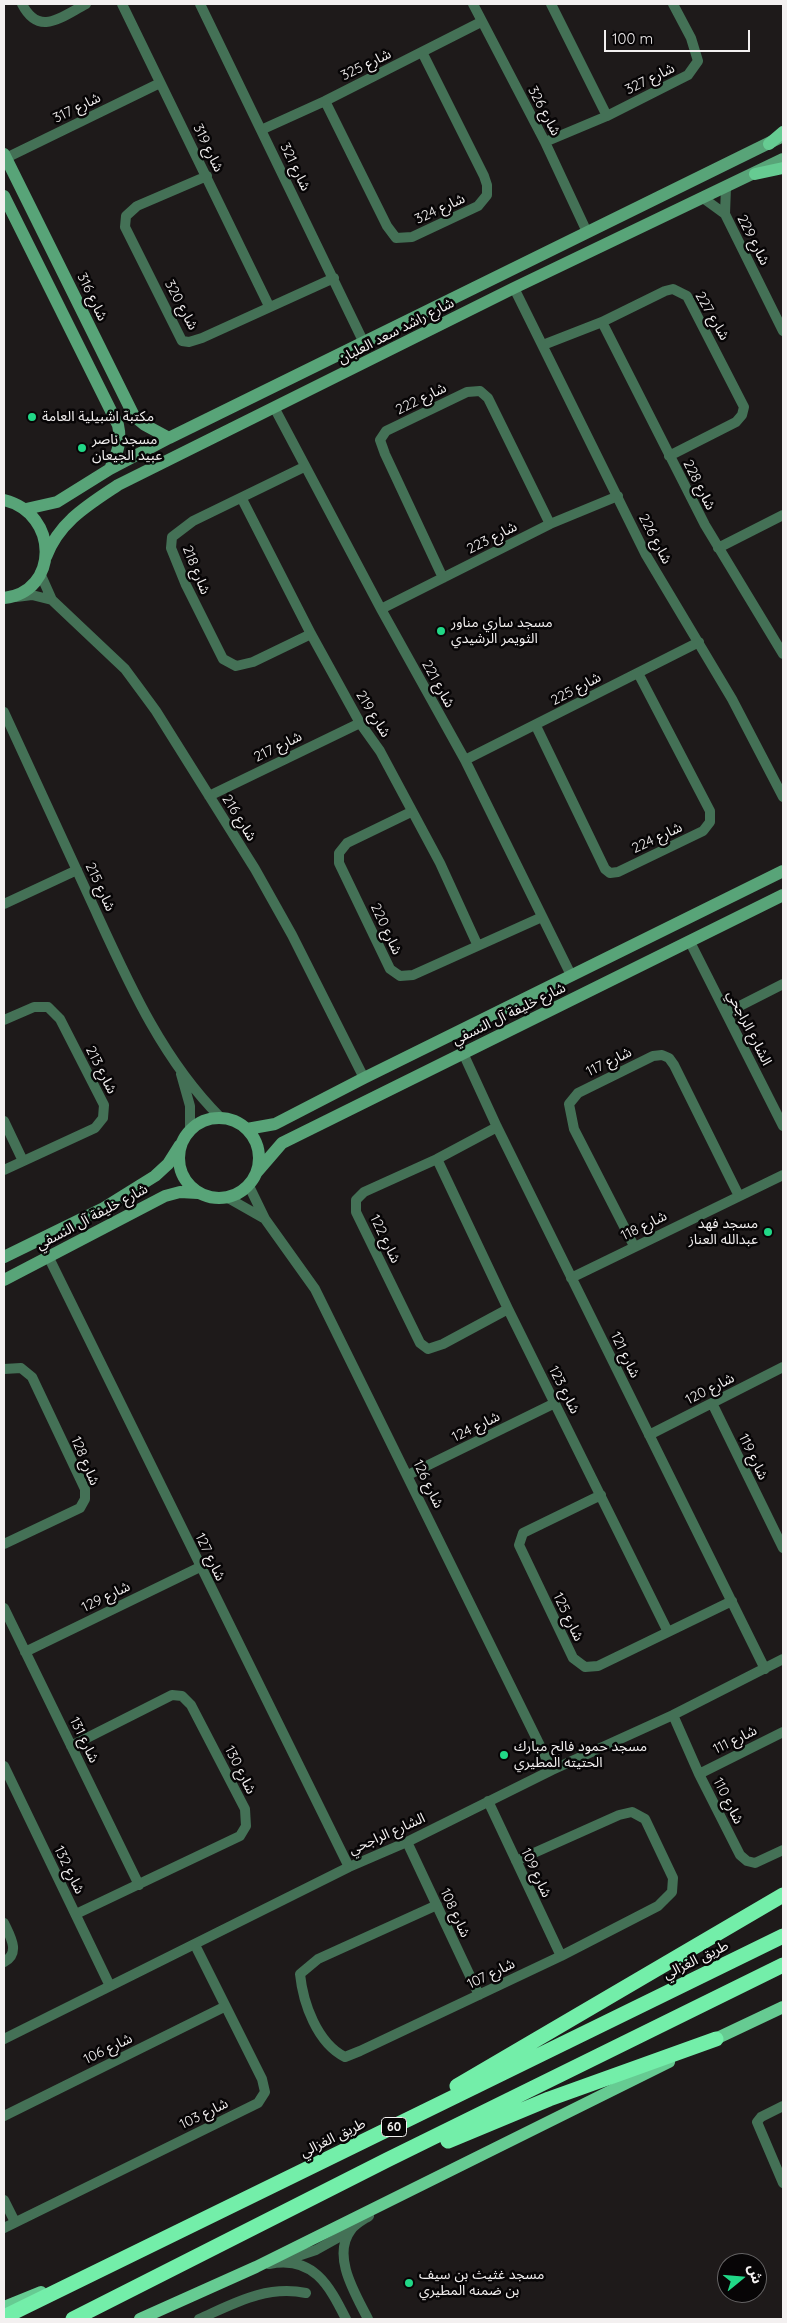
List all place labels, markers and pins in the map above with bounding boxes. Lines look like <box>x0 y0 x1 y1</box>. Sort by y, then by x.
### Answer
place label: مكتبة اشبيلية العامة <box>42 409 154 425</box>
marker: مكتبة اشبيلية العامة <box>26 411 38 423</box>
place label: مسجد ناصر عبيد الجيعان <box>92 432 162 464</box>
marker: مسجد ناصر عبيد الجيعان <box>76 442 88 454</box>
place label: مسجد ساري مناور الثويمر الرشيدي <box>451 615 553 648</box>
marker: مسجد ساري مناور الثويمر الرشيدي <box>435 625 447 637</box>
place label: مسجد فهد عبدالله العناز <box>689 1216 758 1248</box>
marker: مسجد فهد عبدالله العناز <box>762 1226 774 1238</box>
place label: مسجد حمود فالح مبارك الحتيته المطيري <box>514 1739 647 1771</box>
marker: مسجد حمود فالح مبارك الحتيته المطيري <box>498 1749 510 1761</box>
place label: مسجد غثيث بن سيف بن ضمنه المطيري <box>419 2267 544 2300</box>
marker: مسجد غثيث بن سيف بن ضمنه المطيري <box>403 2277 415 2289</box>

